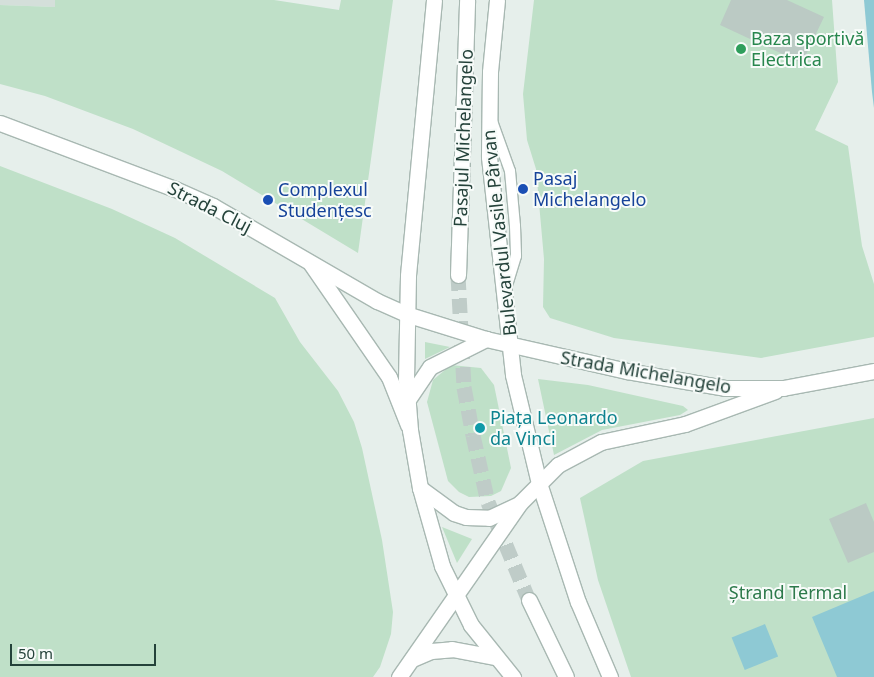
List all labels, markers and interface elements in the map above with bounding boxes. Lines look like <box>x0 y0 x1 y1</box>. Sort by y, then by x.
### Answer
place label: Baza sportivă Electrica <box>751 28 864 70</box>
marker: Baza sportivă Electrica <box>735 43 747 55</box>
street label: Pasajul Michelangelo <box>449 49 477 227</box>
street label: Bulevardul Vasile Pârvan <box>477 129 521 337</box>
place label: Pasaj Michelangelo <box>533 168 647 210</box>
street label: Strada Cluj <box>164 177 256 237</box>
place label: Complexul Studențesc <box>278 179 372 222</box>
marker: Pasaj Michelangelo <box>517 183 529 195</box>
marker: Complexul Studențesc <box>262 194 274 206</box>
street label: Strada Michelangelo <box>559 346 733 398</box>
place label: Piața Leonardo da Vinci <box>490 407 618 449</box>
marker: Piața Leonardo da Vinci <box>474 422 486 434</box>
park label: Ștrand Termal <box>729 581 847 603</box>
scale bar <box>12 634 159 666</box>
text: 50 m <box>18 643 53 663</box>

